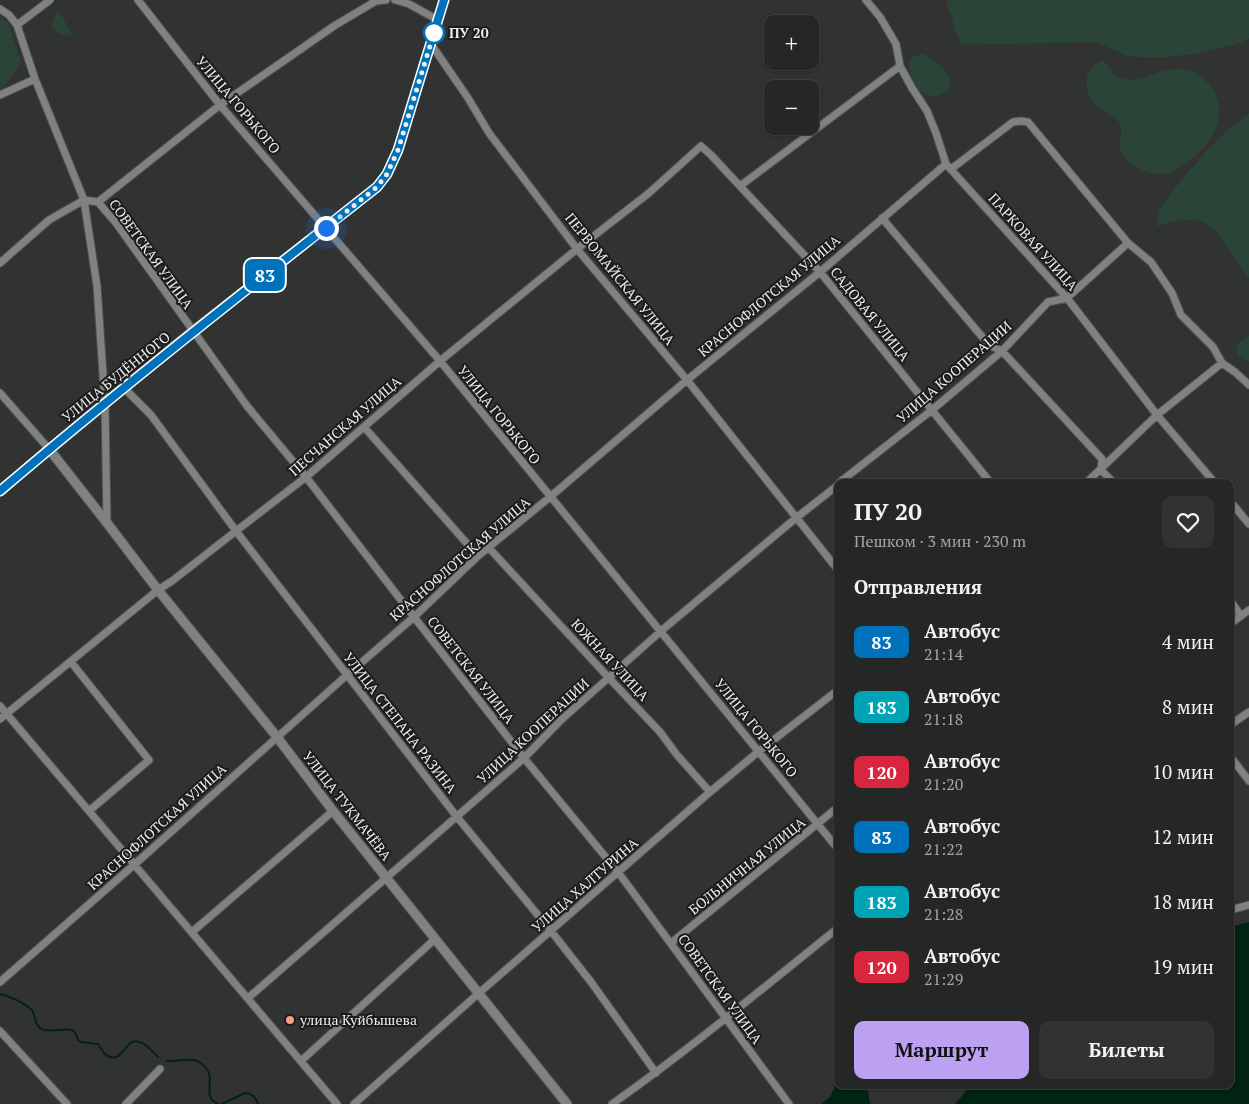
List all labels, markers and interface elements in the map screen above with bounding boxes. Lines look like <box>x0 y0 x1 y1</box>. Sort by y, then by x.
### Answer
map controls <box>764 15 819 135</box>
button: + <box>764 15 819 70</box>
marker: ПУ 20 <box>423 22 445 44</box>
place label: ПУ 20 <box>449 23 489 42</box>
street label: УЛИЦА ГОРЬКОГО <box>192 52 285 157</box>
button: − <box>764 80 819 135</box>
street label: ПАРКОВАЯ УЛИЦА <box>984 189 1083 295</box>
street label: СОВЕТСКАЯ УЛИЦА <box>105 195 198 313</box>
street label: ПЕРВОМАЙСКАЯ УЛИЦА <box>561 209 680 349</box>
your location <box>314 216 339 241</box>
street label: КРАСНОФЛОТСКАЯ УЛИЦА <box>694 230 844 361</box>
line badge: 83 <box>242 259 288 291</box>
street label: САДОВАЯ УЛИЦА <box>826 262 915 365</box>
text: 83 <box>255 263 275 287</box>
street label: УЛИЦА КООПЕРАЦИИ <box>892 316 1015 427</box>
street label: УЛИЦА БУДЁННОГО <box>58 327 174 426</box>
street label: УЛИЦА ГОРЬКОГО <box>454 361 545 468</box>
street label: ПЕСЧАНСКАЯ УЛИЦА <box>285 371 405 480</box>
street label: КРАСНОФЛОТСКАЯ УЛИЦА <box>385 492 534 625</box>
text: ПУ 20 <box>854 495 922 527</box>
button: heart <box>1162 496 1214 548</box>
text: Пешком · 3 мин · 230 m <box>854 530 1026 552</box>
text: Отправления <box>854 574 982 599</box>
street label: СОВЕТСКАЯ УЛИЦА <box>423 612 520 728</box>
street label: ЮЖНАЯ УЛИЦА <box>567 614 654 705</box>
text: Автобус <box>924 618 1000 643</box>
text: 4 мин <box>1162 629 1214 654</box>
text: 83 <box>871 630 892 654</box>
text: 21:14 <box>924 643 963 665</box>
street label: УЛИЦА СТЕПАНА РАЗИНА <box>339 648 462 797</box>
street label: УЛИЦА КООПЕРАЦИИ <box>473 674 593 788</box>
street label: УЛИЦА ГОРЬКОГО <box>711 674 802 781</box>
text: Автобус <box>924 683 1000 708</box>
text: 8 мин <box>1162 694 1214 719</box>
text: 183 <box>866 695 897 719</box>
text: 21:18 <box>924 708 963 730</box>
street label: УЛИЦА ТУКМАЧЁВА <box>299 747 396 865</box>
text: Автобус <box>924 748 1000 773</box>
street label: КРАСНОФЛОТСКАЯ УЛИЦА <box>83 759 230 894</box>
text: 10 мин <box>1152 759 1214 784</box>
text: 120 <box>866 760 897 784</box>
text: 21:20 <box>924 773 963 795</box>
street label: БОЛЬНИЧНАЯ УЛИЦА <box>684 812 809 919</box>
text: Автобус <box>924 813 1000 838</box>
text: 12 мин <box>1152 824 1214 849</box>
text: 83 <box>871 825 892 849</box>
street label: УЛИЦА ХАЛТУРИНА <box>527 833 642 936</box>
text: 21:22 <box>924 838 963 860</box>
text: Автобус <box>924 878 1000 903</box>
text: 18 мин <box>1152 889 1214 914</box>
text: 183 <box>866 890 897 914</box>
text: 21:28 <box>924 903 963 925</box>
street label: СОВЕТСКАЯ УЛИЦА <box>674 930 767 1048</box>
text: Автобус <box>924 943 1000 968</box>
text: 19 мин <box>1152 954 1214 979</box>
text: 120 <box>866 955 897 979</box>
text: 21:29 <box>924 968 963 990</box>
place label: улица Куйбышева <box>299 1010 417 1029</box>
marker: улица Куйбышева <box>284 1014 296 1026</box>
button: Маршрут <box>854 1021 1029 1079</box>
button: Билеты <box>1039 1021 1214 1079</box>

